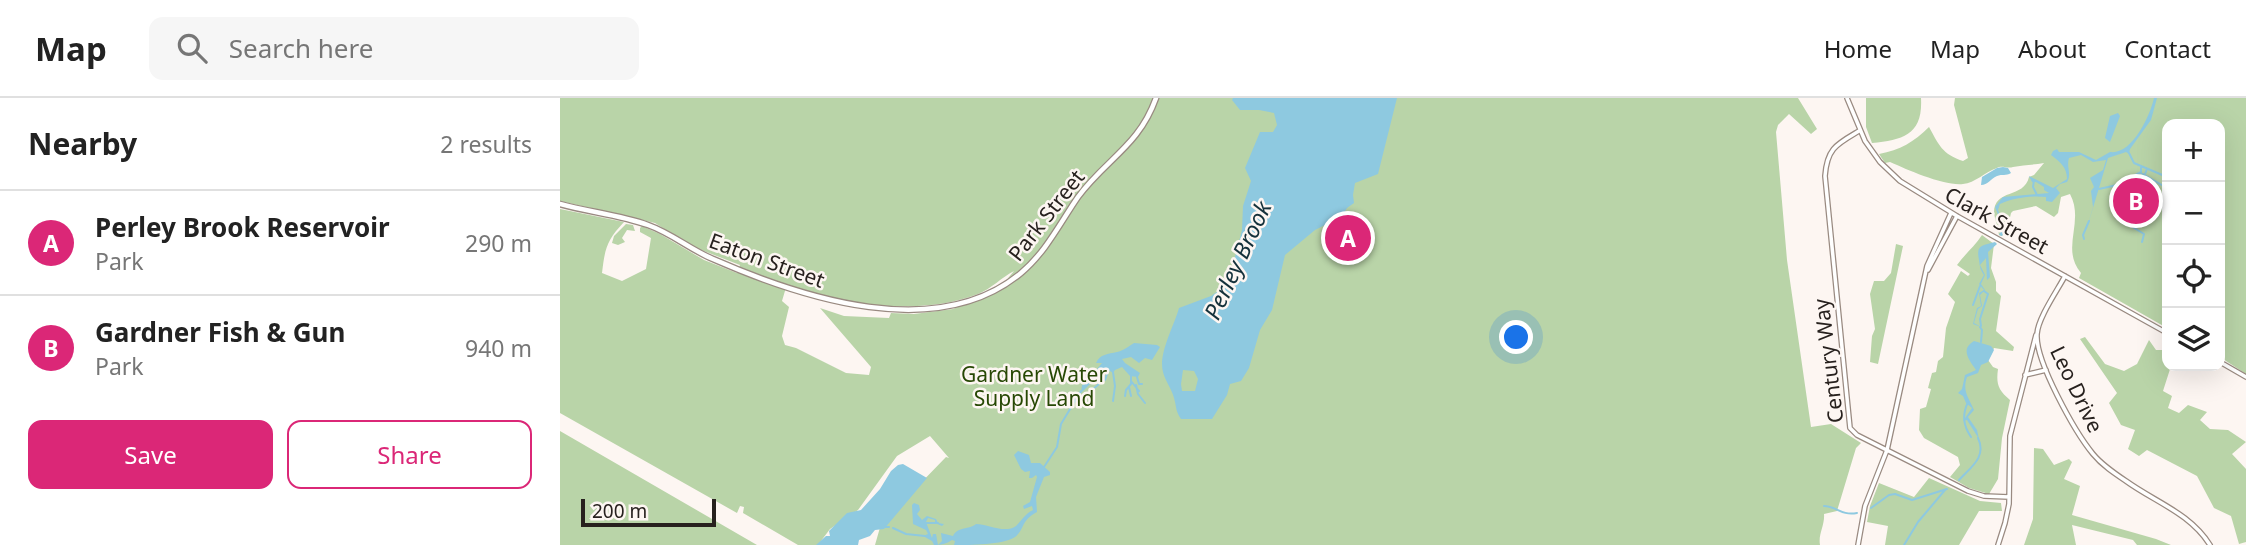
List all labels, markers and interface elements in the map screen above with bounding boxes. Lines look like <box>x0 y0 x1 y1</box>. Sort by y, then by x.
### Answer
search box <box>149 17 639 80</box>
text: Map <box>35 26 107 71</box>
icon: search <box>173 29 211 67</box>
text: Search here <box>229 30 373 66</box>
text: Home <box>1824 32 1892 65</box>
text: Map <box>1930 32 1980 65</box>
text: About <box>2018 32 2086 65</box>
text: Contact <box>2124 32 2211 65</box>
map controls <box>2162 119 2225 371</box>
button: + <box>2162 119 2225 182</box>
text: Nearby <box>28 123 137 164</box>
text: 2 results <box>440 128 532 160</box>
street label: Park Street <box>1002 163 1091 266</box>
pin: B <box>2113 175 2159 227</box>
street label: Clark Street <box>1940 180 2054 260</box>
button: − <box>2162 182 2225 245</box>
water label: Perley Brook <box>1196 194 1279 324</box>
text: Perley Brook Reservoir <box>95 209 390 245</box>
pin: A <box>1325 212 1371 264</box>
street label: Eaton Street <box>705 226 829 294</box>
text: A <box>43 227 59 259</box>
text: 290 m <box>465 227 532 259</box>
text: Park <box>95 245 144 277</box>
button: locate <box>2162 245 2225 308</box>
street label: Century Way <box>1806 297 1850 425</box>
button: layers <box>2162 308 2225 371</box>
text: Gardner Fish & Gun <box>95 314 345 350</box>
your location <box>1499 320 1533 354</box>
text: B <box>43 332 59 364</box>
text: 940 m <box>465 332 532 364</box>
street label: Leo Drive <box>2044 341 2110 437</box>
text: Park <box>95 350 144 382</box>
park label: Gardner Water Supply Land <box>961 360 1107 412</box>
button: Save <box>28 420 273 489</box>
button: Share <box>287 420 532 489</box>
scale bar <box>581 496 716 528</box>
text: 200 m <box>592 498 647 524</box>

